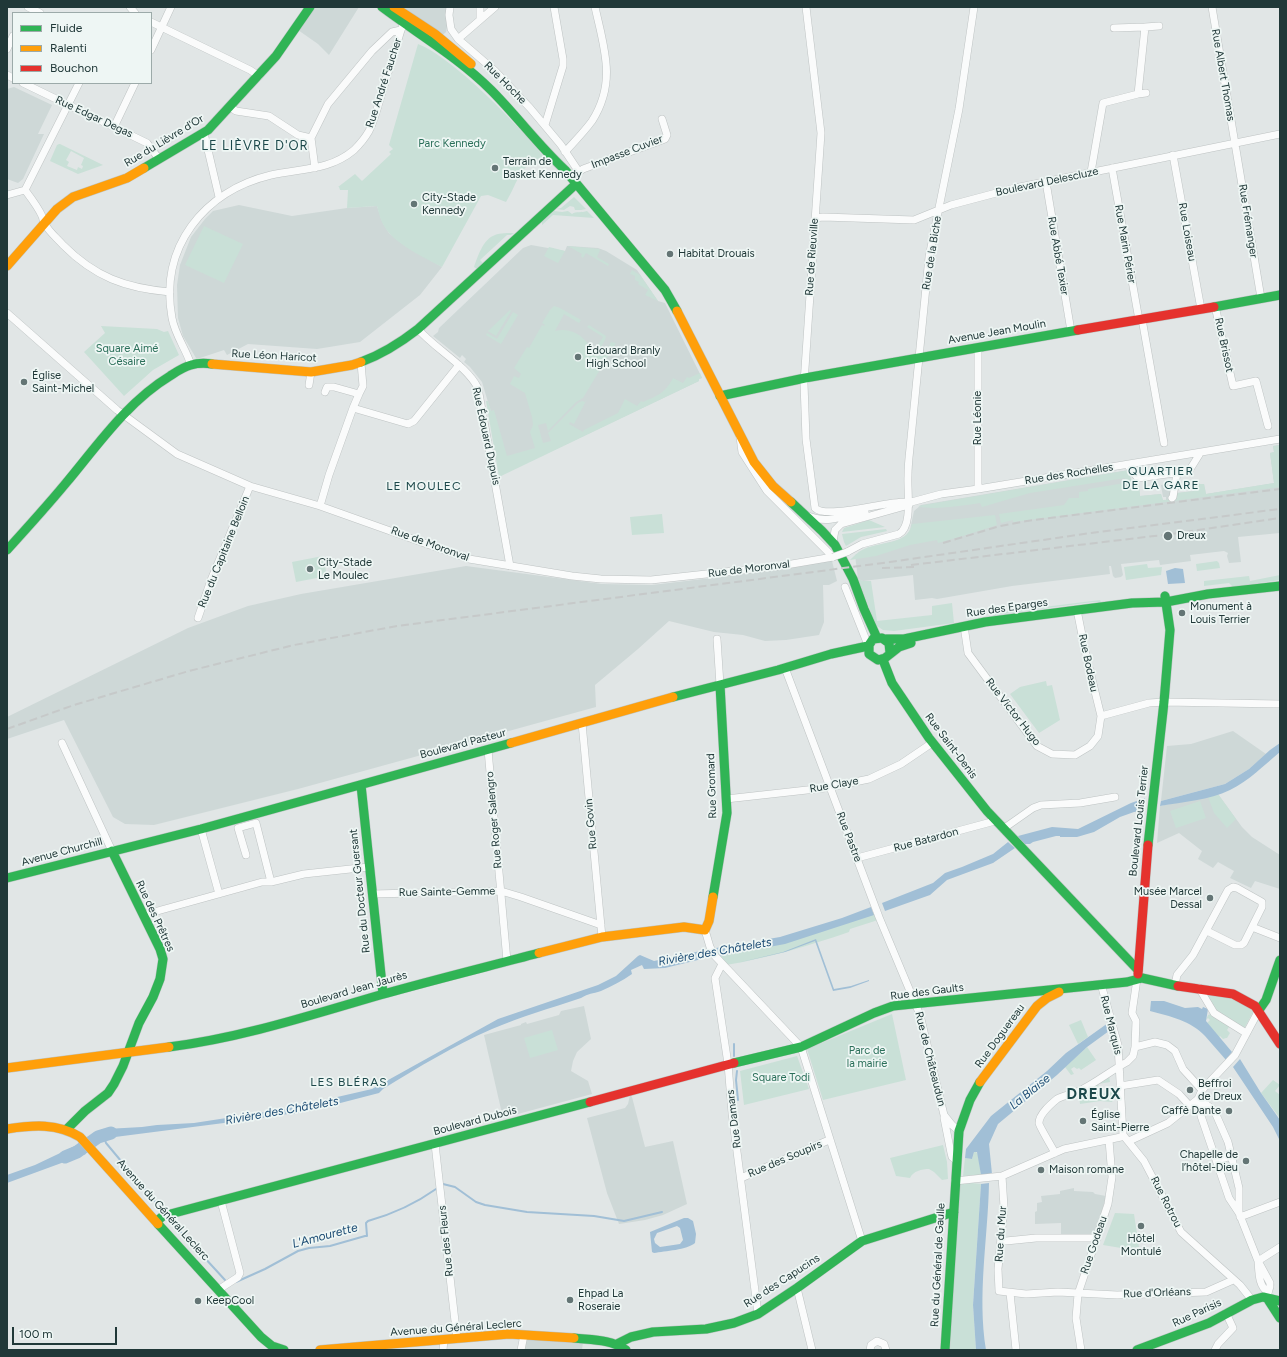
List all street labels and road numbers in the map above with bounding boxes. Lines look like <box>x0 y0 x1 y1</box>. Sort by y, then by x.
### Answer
street label: Rue Albert Thomas <box>1208 28 1238 122</box>
street label: Rue André Faucher <box>363 36 405 130</box>
street label: Rue Hoche <box>481 59 529 107</box>
street label: Rue Edgar Degas <box>53 93 135 141</box>
street label: Rue du Lièvre d'Or <box>122 112 206 170</box>
street label: Impasse Cuvier <box>589 132 665 172</box>
street label: Boulevard Delescluze <box>994 165 1100 199</box>
street label: Rue Frémanger <box>1236 183 1260 259</box>
street label: Rue Loiseau <box>1175 202 1199 262</box>
street label: Rue Marin Périer <box>1112 203 1138 285</box>
street label: Rue de la Biche <box>920 215 944 291</box>
street label: Rue Abbé Texier <box>1045 216 1071 296</box>
street label: Rue de Rieuville <box>803 218 821 296</box>
street label: Rue Brissot <box>1212 316 1236 374</box>
street label: Avenue Jean Moulin <box>947 317 1047 347</box>
street label: Rue Léon Haricot <box>231 347 317 365</box>
street label: Rue Édouard Dupuis <box>469 386 503 486</box>
street label: Rue Léonie <box>971 391 985 445</box>
street label: Rue des Rochelles <box>1024 460 1114 488</box>
street label: Rue du Capitaine Belloin <box>196 494 252 610</box>
street label: Rue de Moronval <box>389 524 471 564</box>
street label: Rue de Moronval <box>707 557 791 581</box>
street label: Rue des Eparges <box>965 596 1049 620</box>
street label: Rue Bodeau <box>1075 633 1101 693</box>
street label: Rue Victor Hugo <box>983 676 1043 748</box>
street label: Rue Saint-Denis <box>922 711 980 781</box>
street label: Boulevard Pasteur <box>419 726 507 762</box>
street label: Rue Gromard <box>704 753 720 819</box>
street label: Boulevard Louis Terrier <box>1127 765 1151 877</box>
street label: Rue Roger Salengro <box>483 771 505 869</box>
street label: Rue Claye <box>809 774 859 796</box>
street label: Rue Govin <box>582 798 600 850</box>
street label: Rue Pastre <box>833 810 865 864</box>
street label: Rue Batardon <box>892 825 960 855</box>
street label: Rue du Docteur Guersant <box>347 828 373 954</box>
street label: Avenue Churchill <box>20 835 104 869</box>
street label: Rue des Prêtres <box>133 878 177 954</box>
street label: Rue Sainte-Gemme <box>399 885 495 899</box>
street label: Boulevard Jean Jaurès <box>299 968 409 1012</box>
street label: Rue des Gaults <box>890 981 964 1003</box>
street label: Rue Marquis <box>1097 994 1125 1056</box>
street label: Rue Doguereau <box>972 1001 1028 1071</box>
street label: Rue de Châteaudun <box>912 1010 948 1108</box>
street label: Rue Damars <box>724 1089 744 1149</box>
street label: Boulevard Dubois <box>432 1104 518 1138</box>
street label: Rue des Soupirs <box>746 1137 824 1181</box>
street label: Avenue du Général Leclerc <box>114 1157 212 1263</box>
street label: Rue Rotrou <box>1148 1174 1184 1230</box>
street label: Rue du Général de Gaulle <box>928 1203 948 1327</box>
street label: Rue des Fleurs <box>436 1205 456 1277</box>
street label: Rue du Mur <box>992 1206 1010 1262</box>
street label: Rue Godeau <box>1078 1214 1110 1276</box>
street label: Rue des Capucins <box>742 1252 822 1310</box>
street label: Rue d'Orléans <box>1123 1285 1191 1301</box>
street label: Rue Parisis <box>1170 1296 1224 1330</box>
street label: Avenue du Général Leclerc <box>390 1317 522 1339</box>

